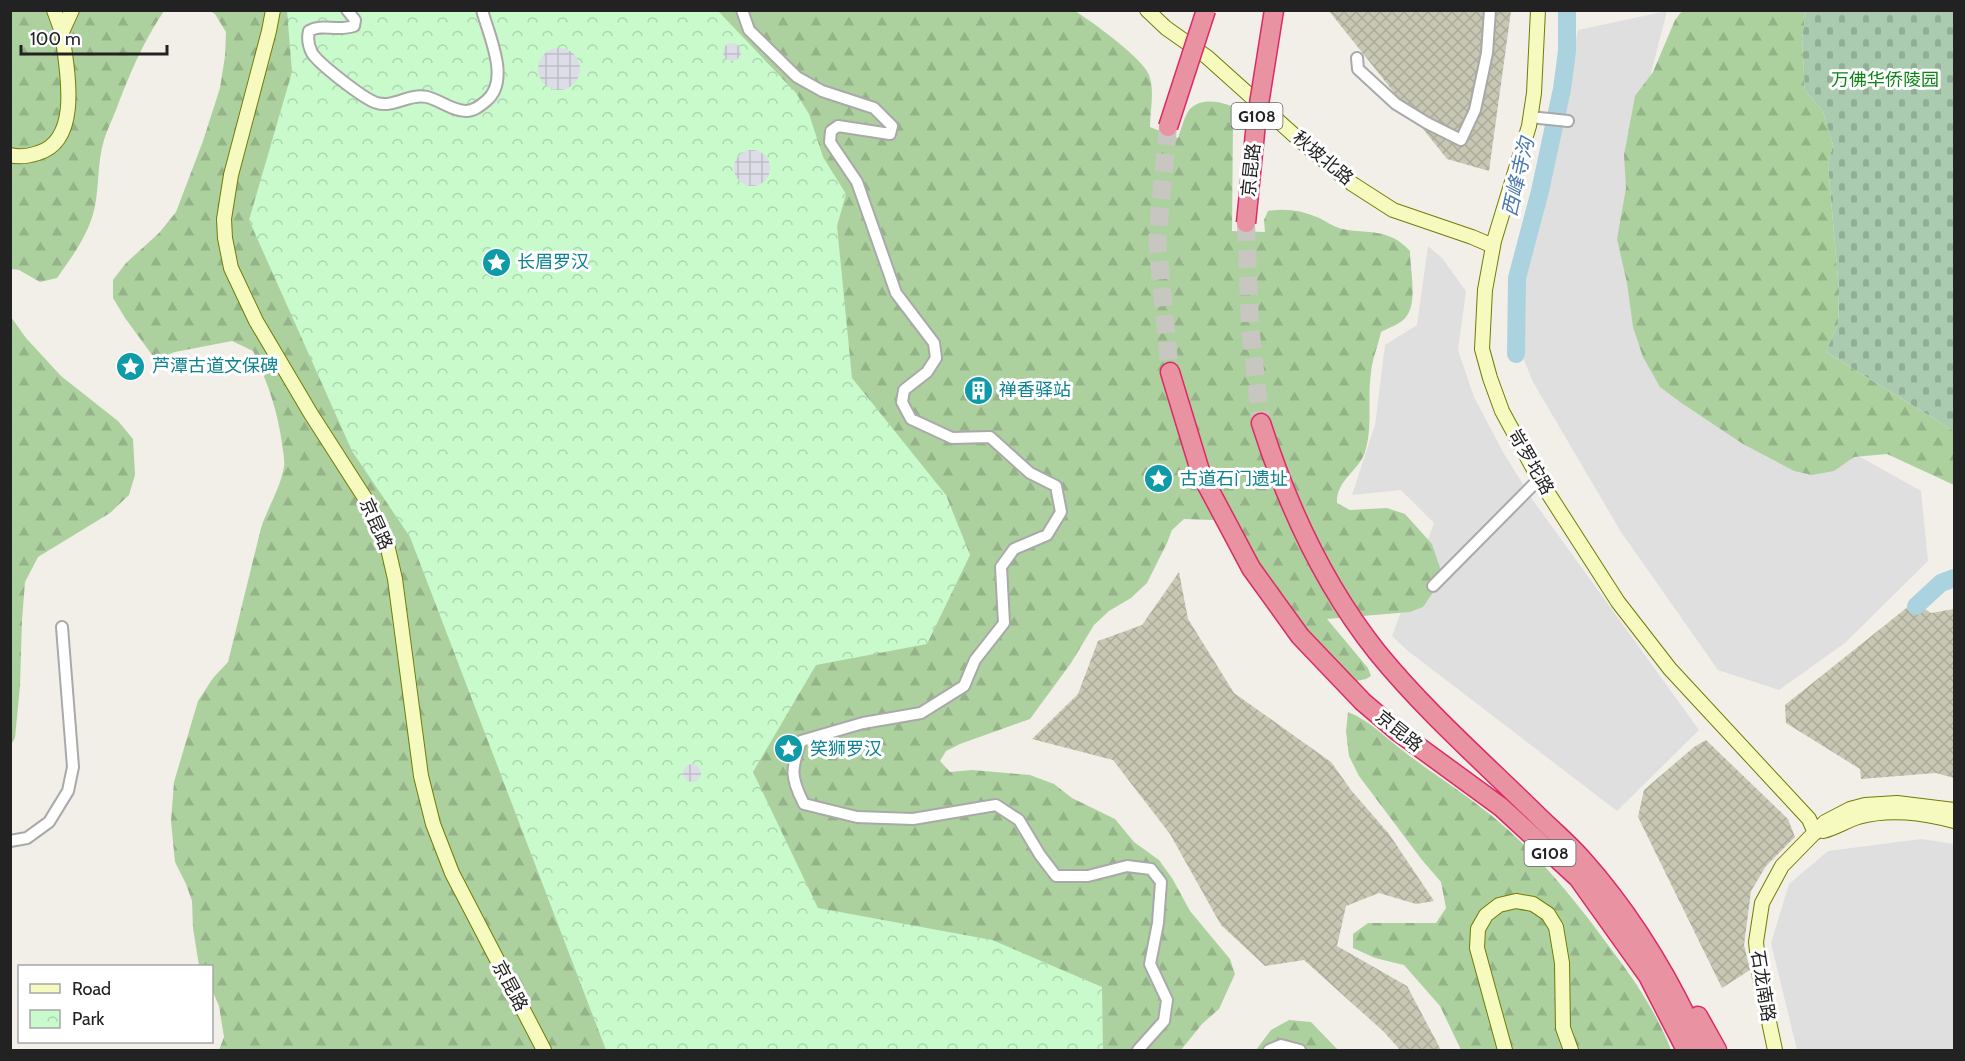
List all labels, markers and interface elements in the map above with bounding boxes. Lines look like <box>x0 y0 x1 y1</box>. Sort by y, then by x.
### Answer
scale bar <box>21 18 166 56</box>
text: 100 m <box>30 28 81 50</box>
park label: 万佛华侨陵园 <box>1831 69 1939 91</box>
road number: G108 <box>1232 103 1282 129</box>
street label: 秋坡北路 <box>1288 126 1358 190</box>
water label: 西峰寺沟 <box>1497 133 1539 219</box>
street label: 京昆路 <box>1237 142 1265 198</box>
place icon: 长眉罗汉 <box>480 246 512 278</box>
place label: 长眉罗汉 <box>517 251 589 273</box>
place icon: 芦潭古道文保碑 <box>115 350 147 382</box>
place label: 芦潭古道文保碑 <box>152 355 278 377</box>
building icon: 禅香驿站 <box>962 374 994 406</box>
place label: 禅香驿站 <box>999 379 1071 401</box>
street label: 岢罗坨路 <box>1503 425 1559 499</box>
place icon: 古道石门遗址 <box>1143 463 1175 495</box>
place label: 古道石门遗址 <box>1180 468 1288 490</box>
street label: 京昆路 <box>355 495 397 553</box>
street label: 京昆路 <box>1371 705 1427 757</box>
place icon: 笑狮罗汉 <box>773 733 805 765</box>
place label: 笑狮罗汉 <box>810 738 882 760</box>
road number: G108 <box>1524 840 1576 866</box>
street label: 石龙南路 <box>1747 949 1779 1023</box>
street label: 京昆路 <box>488 957 532 1015</box>
legend <box>18 965 213 1043</box>
text: Road <box>72 978 111 1000</box>
text: Park <box>72 1008 105 1030</box>

